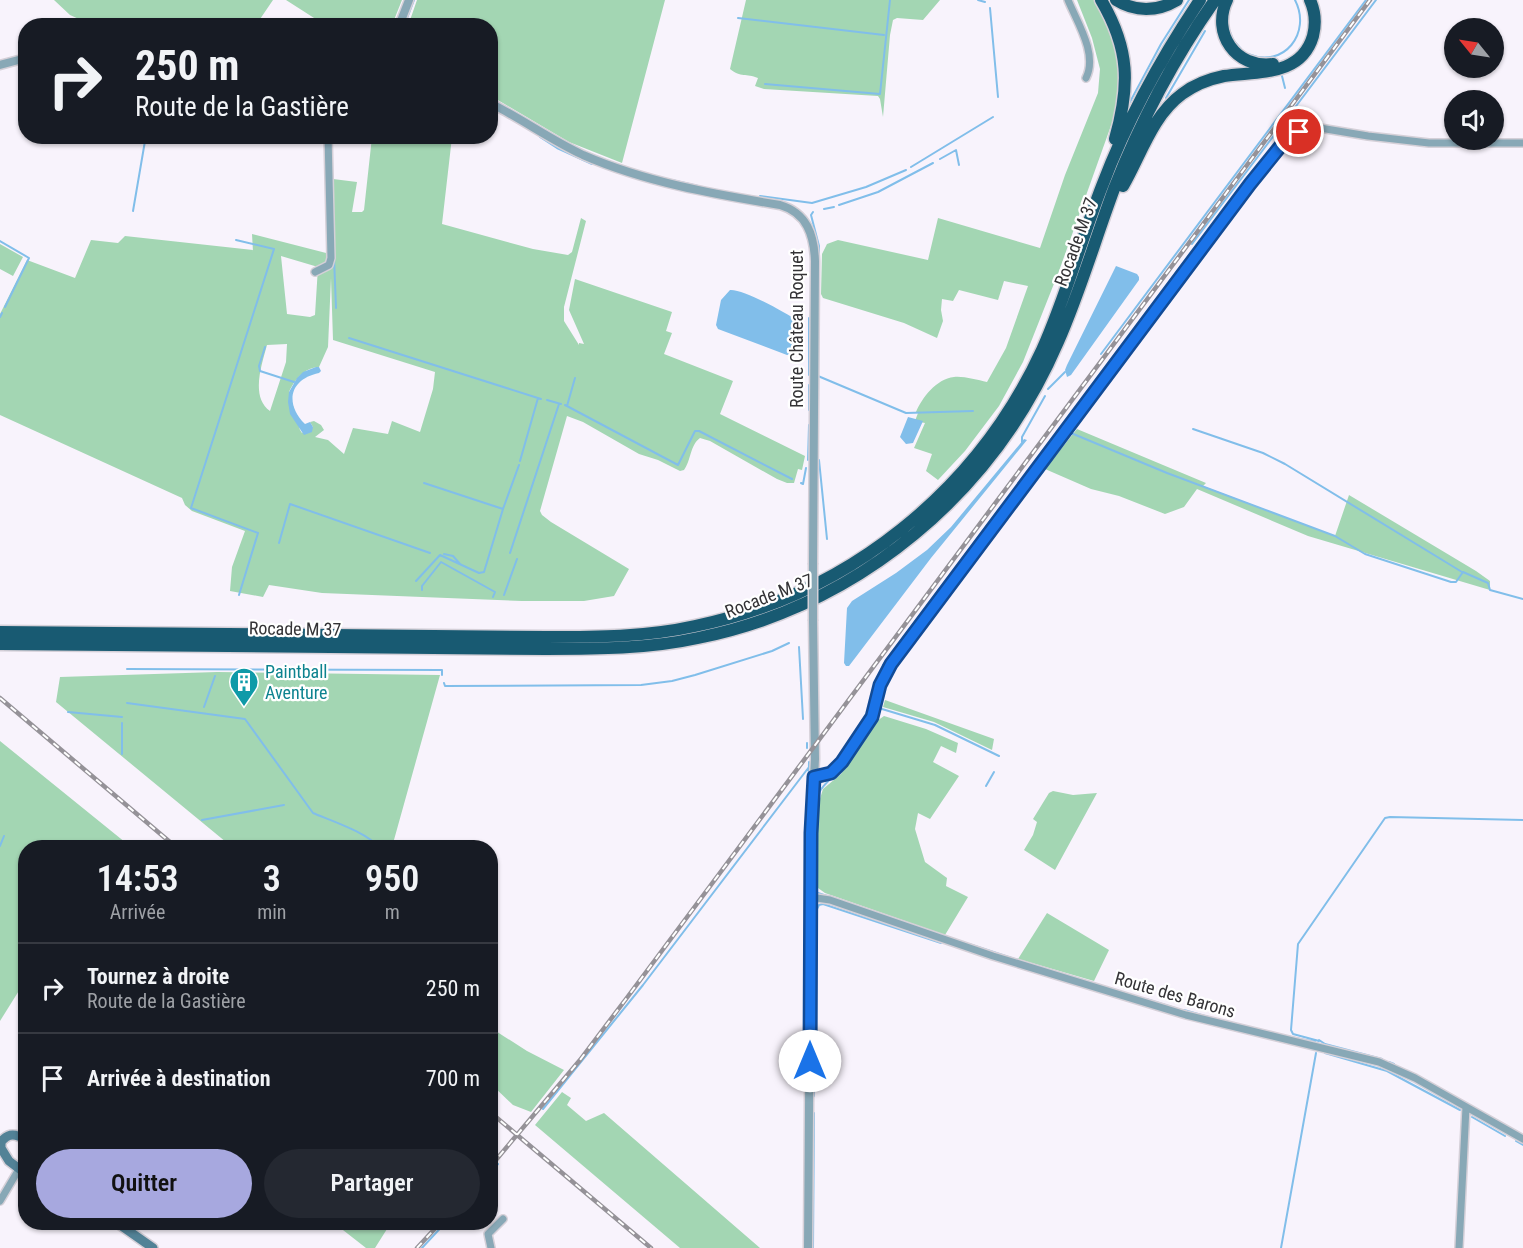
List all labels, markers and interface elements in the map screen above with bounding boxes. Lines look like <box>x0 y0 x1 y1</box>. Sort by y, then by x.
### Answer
north arrow <box>1444 18 1504 78</box>
map controls <box>1444 18 1504 150</box>
text: 250 m <box>135 41 240 90</box>
icon: right <box>36 42 114 120</box>
button: sound <box>1444 90 1504 150</box>
text: Route de la Gastière <box>135 91 349 123</box>
pin <box>1273 106 1324 157</box>
icon: arrive <box>1282 115 1315 148</box>
street label: Rocade M 37 <box>1050 195 1101 289</box>
street label: Route Château Roquet <box>786 250 807 408</box>
street label: Rocade M 37 <box>722 569 816 622</box>
street label: Rocade M 37 <box>249 617 342 640</box>
place label: Paintball Aventure <box>265 661 327 703</box>
building icon: Paintball Aventure <box>228 666 260 708</box>
text: 14:53 <box>97 858 179 900</box>
text: 3 <box>263 858 281 900</box>
text: 950 <box>365 858 419 900</box>
text: Arrivée <box>110 900 165 924</box>
text: min <box>257 900 286 924</box>
text: m <box>385 900 400 924</box>
text: Tournez à droite <box>87 964 229 989</box>
street label: Route des Barons <box>1112 967 1238 1022</box>
icon: right <box>36 972 69 1005</box>
text: 250 m <box>426 976 480 1001</box>
text: Route de la Gastière <box>87 989 246 1013</box>
position arrow <box>778 1029 842 1093</box>
icon: arrive <box>36 1062 69 1095</box>
text: Arrivée à destination <box>87 1066 271 1091</box>
text: 700 m <box>426 1066 480 1091</box>
button: Quitter <box>36 1149 252 1218</box>
button: Partager <box>264 1149 480 1218</box>

